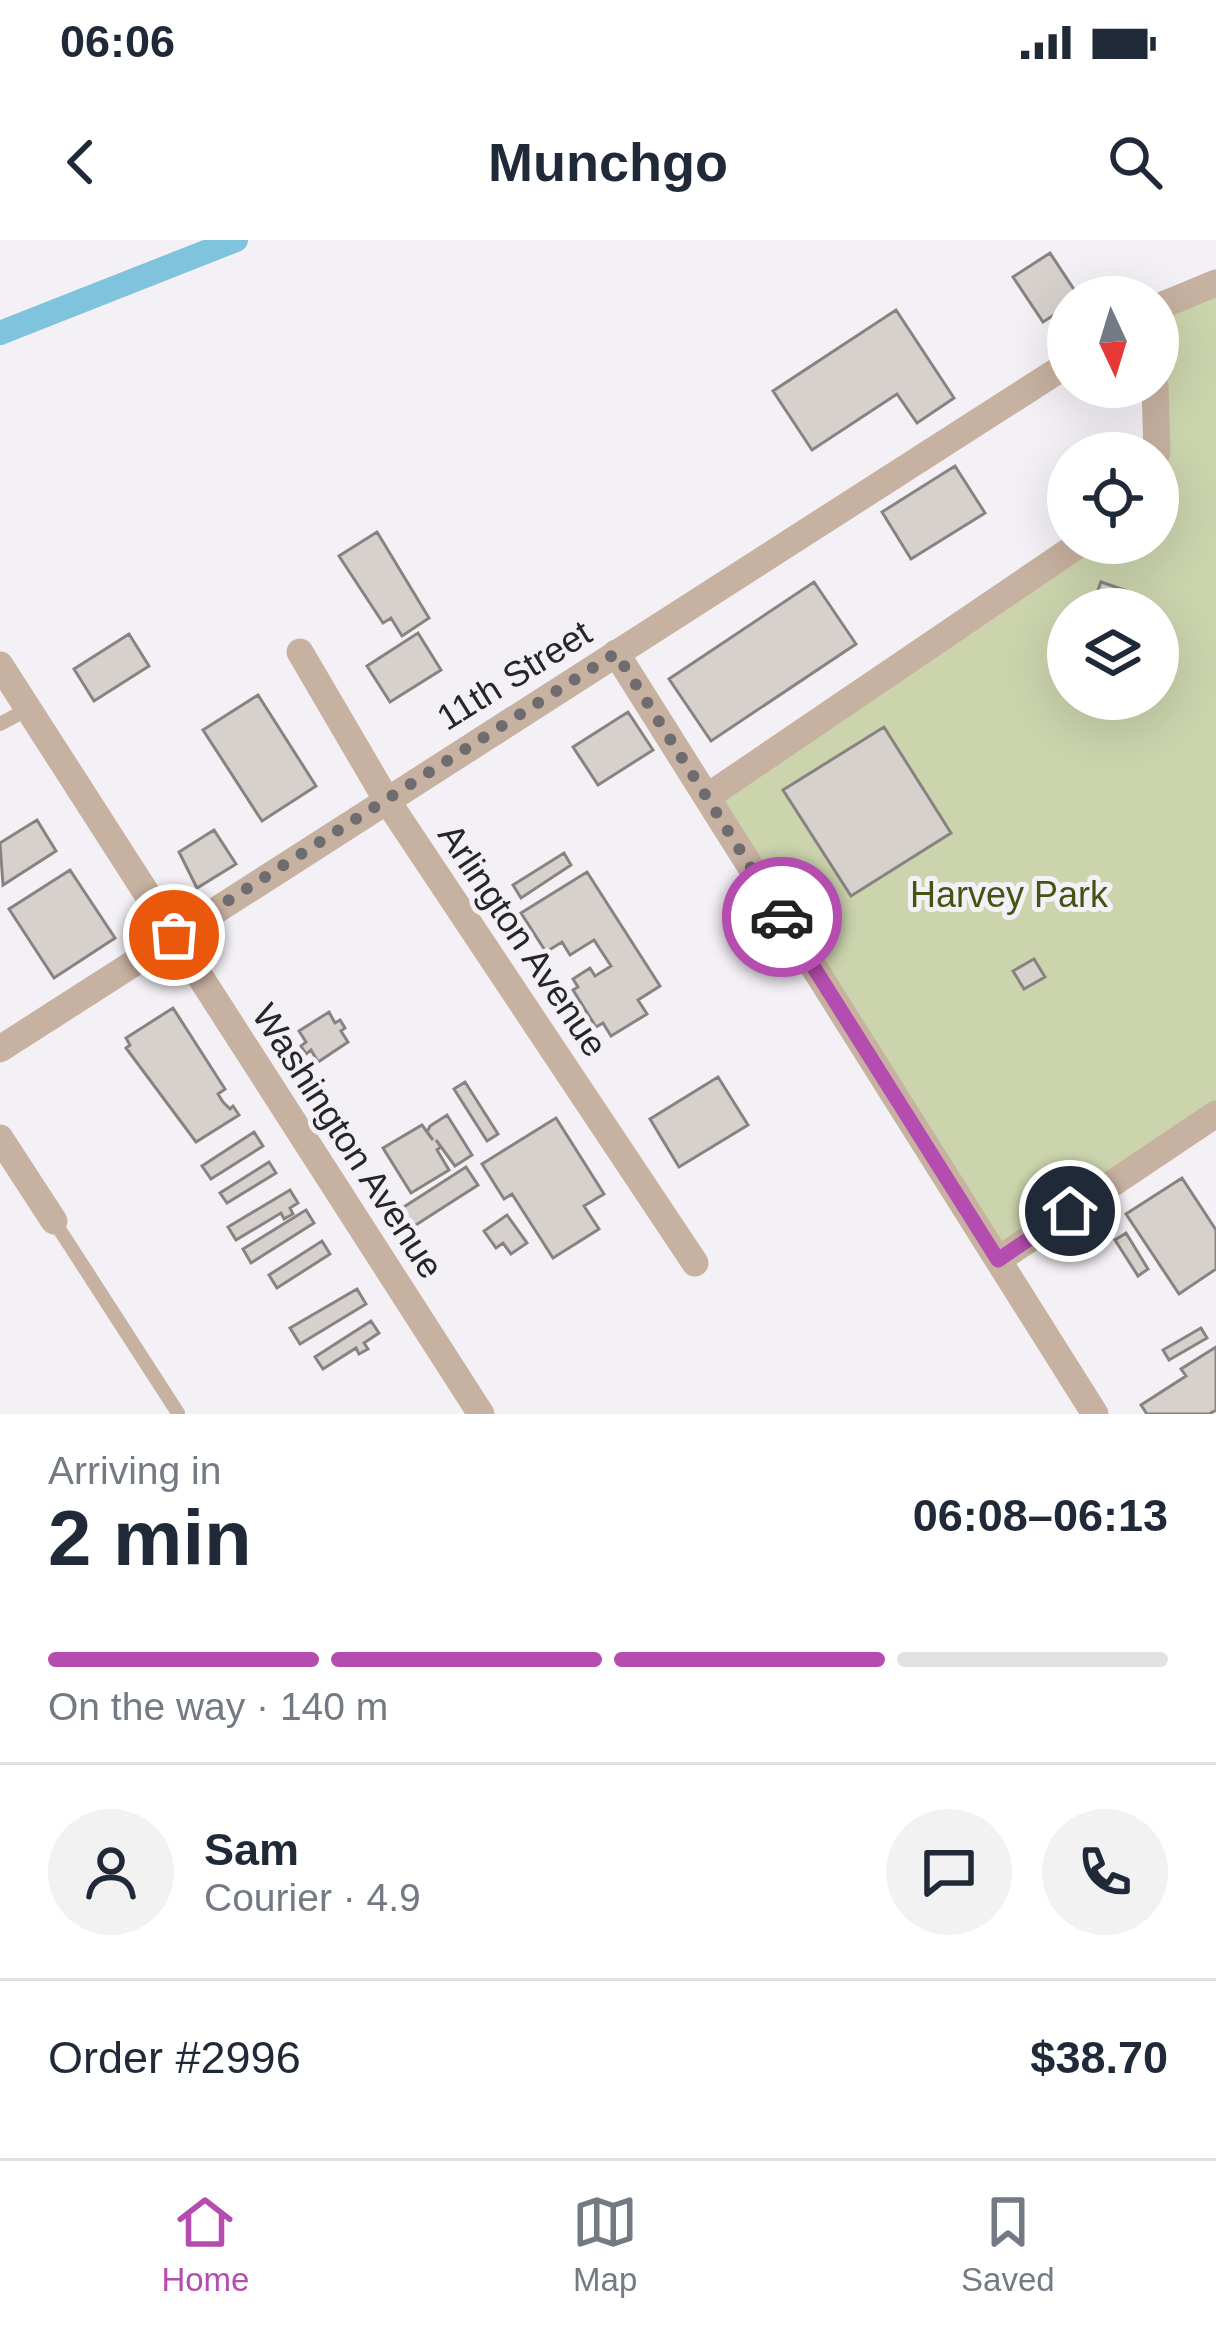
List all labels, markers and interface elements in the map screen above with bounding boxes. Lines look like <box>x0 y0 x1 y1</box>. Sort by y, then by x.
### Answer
text: 06:06 <box>60 16 175 67</box>
icon: back <box>48 129 114 195</box>
icon: search <box>1102 129 1168 195</box>
text: Munchgo <box>488 132 728 192</box>
north arrow <box>1047 276 1179 408</box>
map controls <box>1047 276 1179 720</box>
button: locate <box>1047 432 1179 564</box>
button: layers <box>1047 588 1179 720</box>
street label: 11th Street <box>430 612 598 738</box>
street label: Arlington Avenue <box>430 816 616 1064</box>
courier <box>722 857 842 977</box>
park label: Harvey Park <box>910 874 1109 915</box>
pin <box>123 884 225 986</box>
icon: car <box>749 884 815 950</box>
icon: bag <box>141 902 207 968</box>
street label: Washington Avenue <box>244 996 452 1286</box>
pin <box>1019 1160 1121 1262</box>
icon: home <box>1037 1178 1103 1244</box>
text: Arriving in <box>48 1449 221 1492</box>
text: 06:08–06:13 <box>913 1490 1168 1541</box>
text: 2 min <box>48 1494 252 1582</box>
text: On the way · 140 m <box>48 1685 388 1728</box>
button: person <box>48 1809 174 1935</box>
button: chat <box>886 1809 1012 1935</box>
button: phone <box>1042 1809 1168 1935</box>
text: Sam <box>204 1824 299 1875</box>
text: Courier · 4.9 <box>204 1876 421 1919</box>
text: Order #2996 <box>48 2032 301 2083</box>
text: $38.70 <box>1030 2032 1168 2083</box>
tab: Home <box>161 2189 249 2299</box>
tab: Map <box>572 2189 638 2299</box>
tab: Saved <box>961 2189 1055 2299</box>

